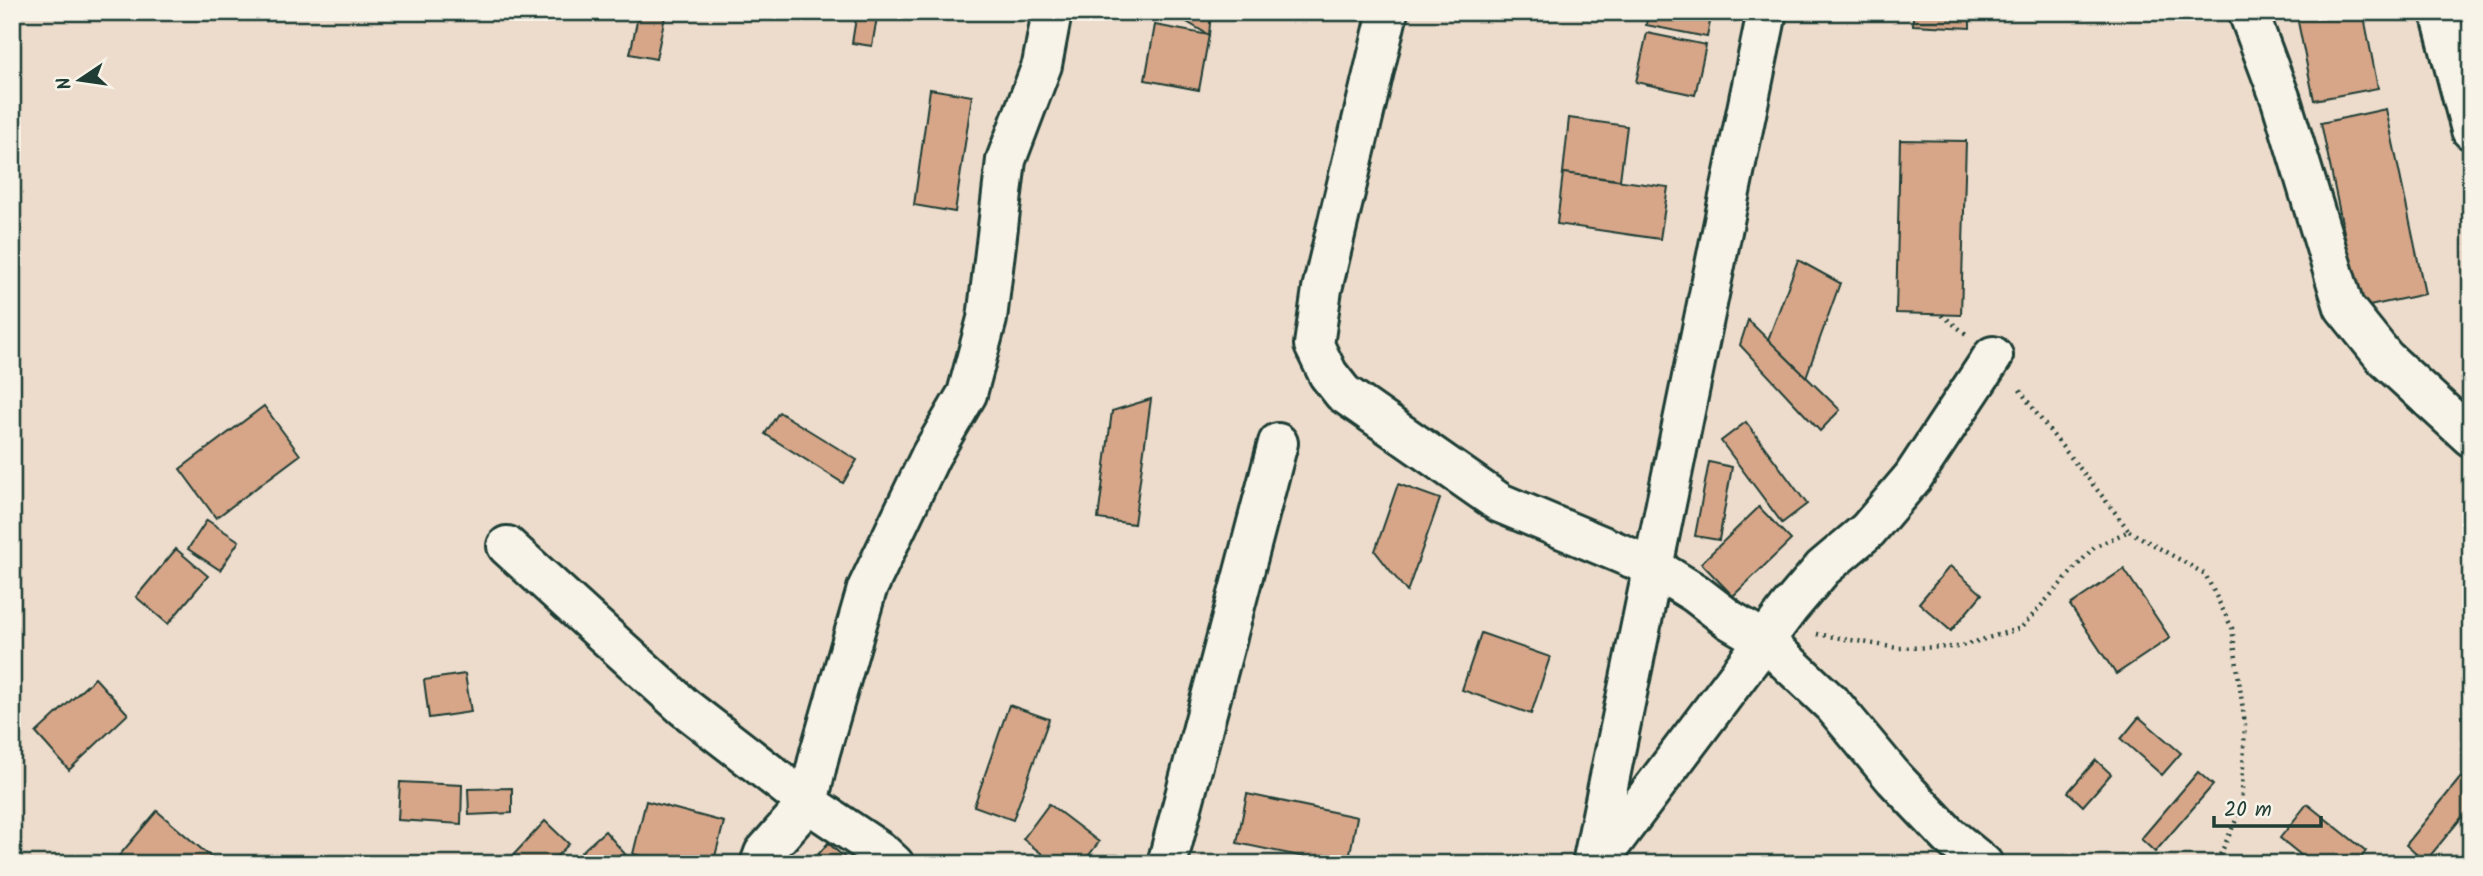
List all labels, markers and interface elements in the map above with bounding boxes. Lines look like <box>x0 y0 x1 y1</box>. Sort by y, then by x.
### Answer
north arrow <box>46 46 116 116</box>
text: N <box>49 74 81 93</box>
scale bar <box>2214 785 2320 829</box>
text: 20 m <box>2224 794 2272 827</box>

